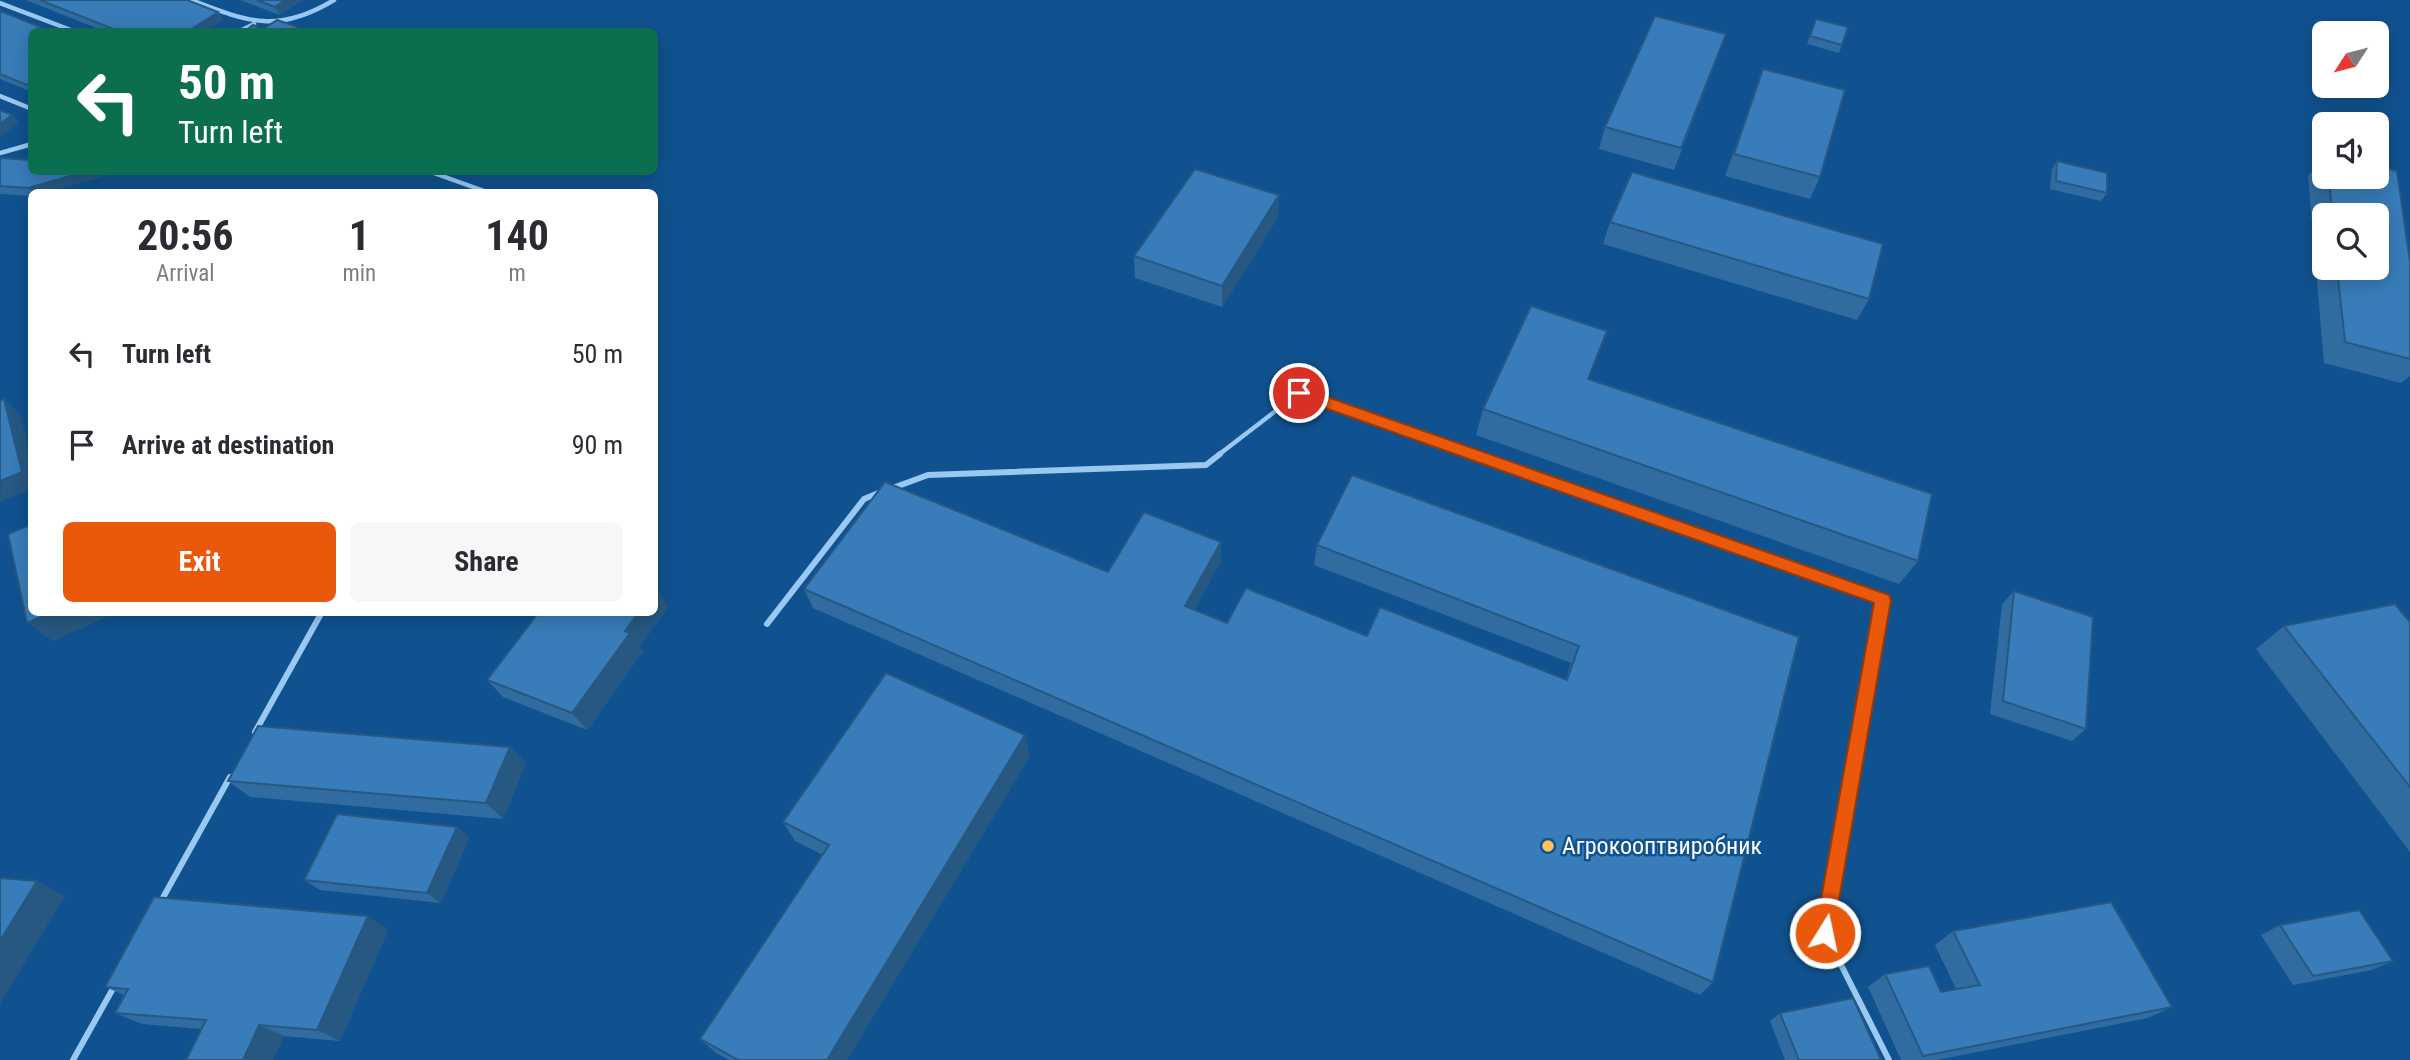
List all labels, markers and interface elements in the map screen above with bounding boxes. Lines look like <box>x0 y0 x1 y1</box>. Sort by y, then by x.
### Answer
north arrow <box>2312 21 2389 98</box>
map controls <box>2312 21 2389 280</box>
text: 50 m <box>178 54 275 111</box>
icon: left <box>63 56 154 147</box>
button: sound <box>2312 112 2389 189</box>
text: Turn left <box>178 113 283 151</box>
button: search <box>2312 203 2389 280</box>
text: 20:56 <box>137 211 233 260</box>
text: 1 <box>349 211 370 260</box>
text: 140 <box>485 211 549 260</box>
text: Arrival <box>156 260 214 287</box>
text: min <box>342 260 376 287</box>
text: m <box>508 260 526 287</box>
icon: left <box>63 335 101 373</box>
text: Turn left <box>122 339 211 369</box>
text: 50 m <box>572 339 623 369</box>
pin <box>1269 363 1329 423</box>
icon: arrive <box>1280 374 1318 412</box>
icon: arrive <box>63 426 101 464</box>
text: Arrive at destination <box>122 430 334 460</box>
text: 90 m <box>572 430 623 460</box>
button: Exit <box>63 522 336 602</box>
button: Share <box>350 522 623 602</box>
place label: Агрокооптвиробник <box>1562 832 1763 860</box>
marker: Агрокооптвиробник <box>1540 838 1556 854</box>
position arrow <box>1788 896 1862 970</box>

